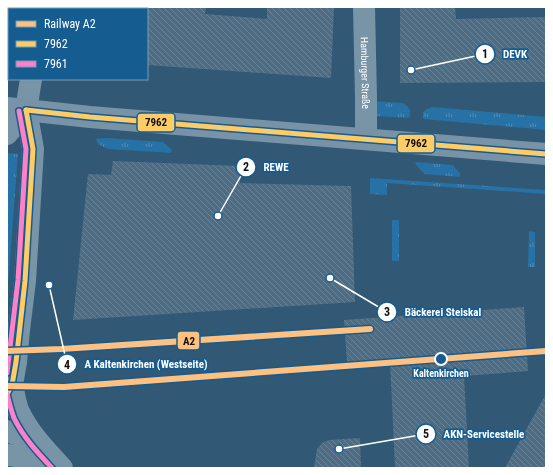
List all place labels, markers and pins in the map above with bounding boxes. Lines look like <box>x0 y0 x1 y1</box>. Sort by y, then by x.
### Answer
callout: DEVK <box>475 42 535 65</box>
callout: REWE <box>236 155 297 178</box>
callout: Bäckerei Steiskal <box>377 300 490 323</box>
marker: Kaltenkirchen <box>434 352 448 366</box>
callout: A Kaltenkirchen (Westseite) <box>57 353 216 376</box>
place label: Kaltenkirchen <box>413 368 469 379</box>
callout: AKN-Servicestelle <box>416 423 533 446</box>

